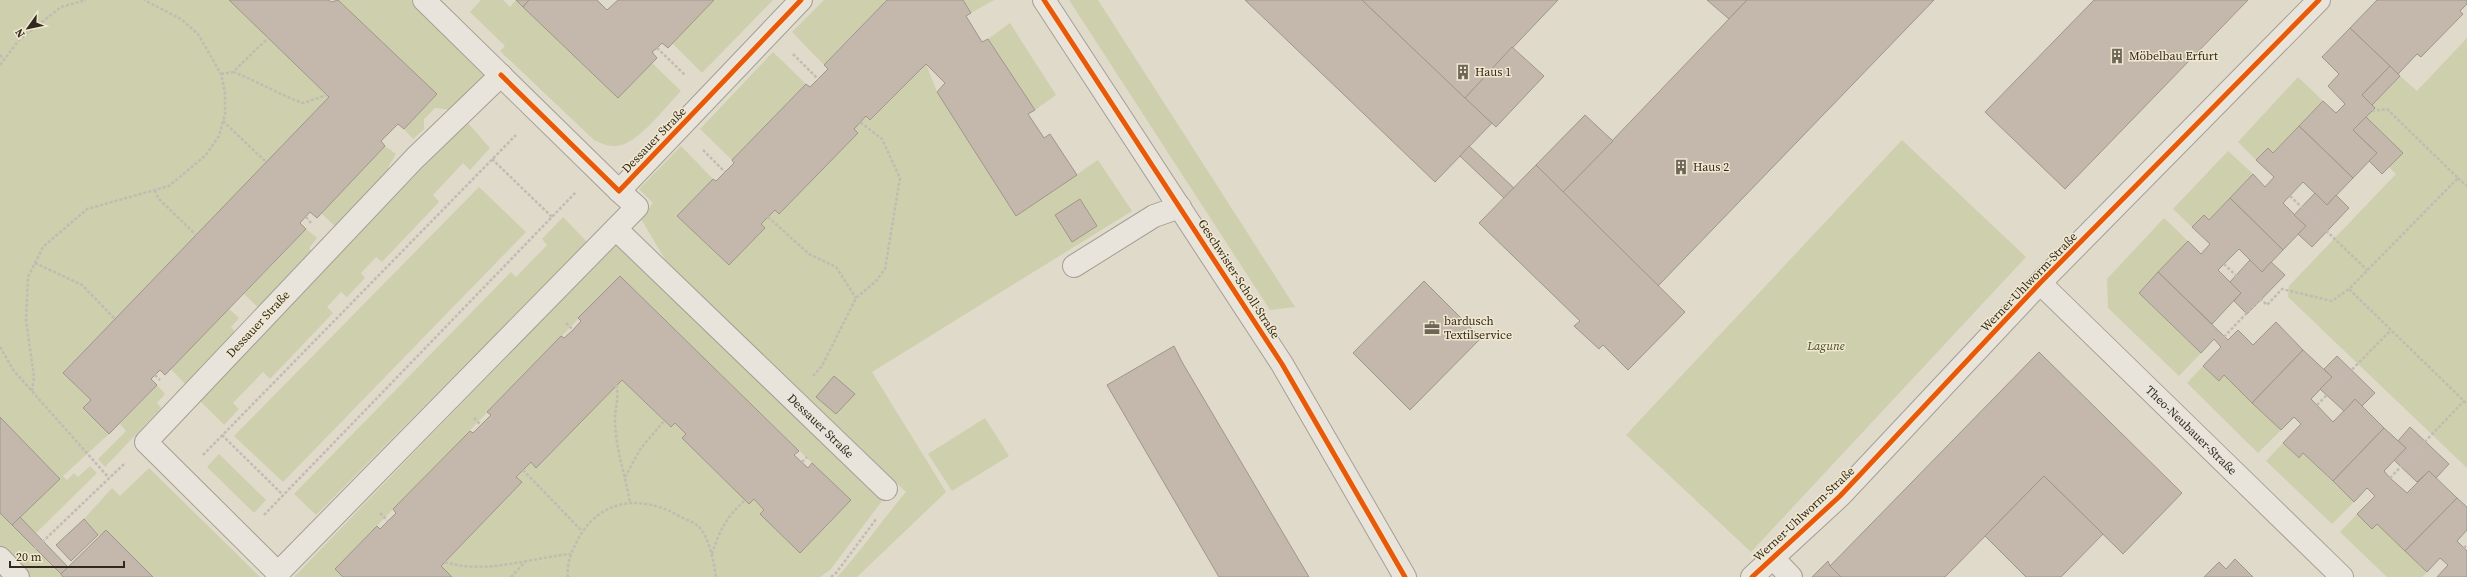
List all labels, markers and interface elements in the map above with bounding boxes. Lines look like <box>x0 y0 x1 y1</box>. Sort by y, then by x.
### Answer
north arrow <box>8 8 48 48</box>
text: N <box>12 26 29 41</box>
building icon: Möbelbau Erfurt <box>2108 47 2126 65</box>
place label: Möbelbau Erfurt <box>2129 48 2218 64</box>
building icon: Haus 1 <box>1454 63 1472 81</box>
place label: Haus 1 <box>1475 64 1511 80</box>
street label: Dessauer Straße <box>618 103 690 177</box>
building icon: Haus 2 <box>1672 158 1690 176</box>
place label: Haus 2 <box>1693 159 1729 175</box>
street label: Geschwister-Scholl-Straße <box>1194 216 1284 342</box>
street label: Werner-Uhlworm-Straße <box>1977 229 2081 335</box>
street label: Dessauer Straße <box>223 287 293 361</box>
place label: bardusch Textilservice <box>1444 313 1512 343</box>
office icon: bardusch Textilservice <box>1423 319 1441 337</box>
park label: Lagune <box>1806 338 1845 354</box>
street label: Theo-Neubauer-Straße <box>2142 382 2240 478</box>
street label: Dessauer Straße <box>784 390 857 462</box>
street label: Werner-Uhlworm-Straße <box>1750 463 1858 565</box>
scale bar <box>10 543 124 569</box>
text: 20 m <box>16 549 42 565</box>

